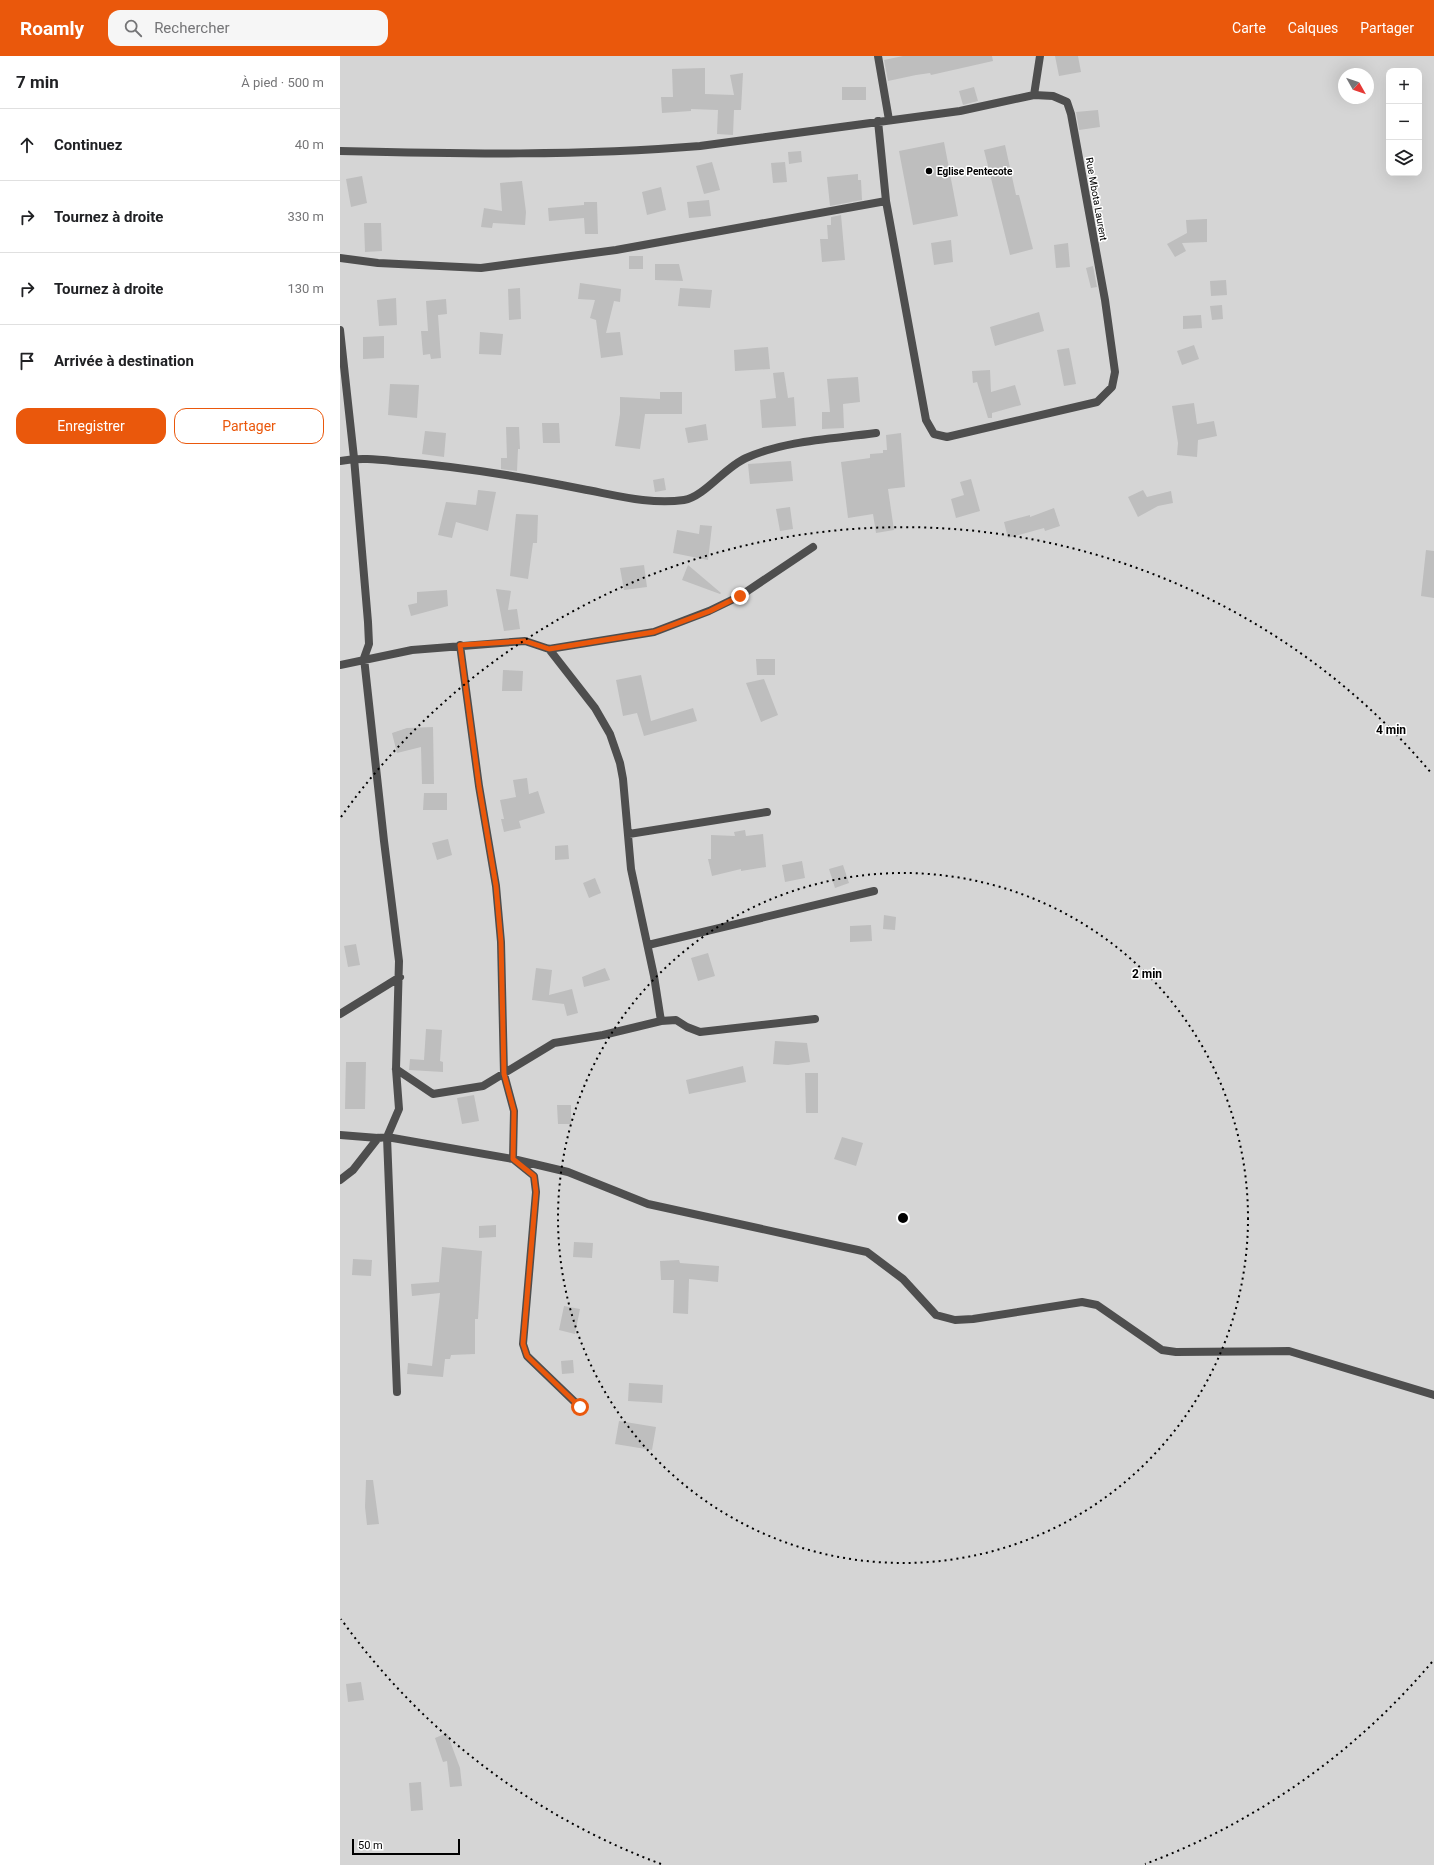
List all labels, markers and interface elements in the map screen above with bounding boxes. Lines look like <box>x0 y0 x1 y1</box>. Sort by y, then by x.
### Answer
search box <box>108 10 388 46</box>
text: Roamly <box>20 17 84 40</box>
icon: search <box>122 17 144 39</box>
text: Rechercher <box>154 19 229 37</box>
text: Carte <box>1232 20 1266 36</box>
text: Calques <box>1288 20 1338 36</box>
text: Partager <box>1360 20 1414 36</box>
north arrow <box>1338 68 1374 104</box>
map controls <box>1386 68 1422 176</box>
button: + <box>1386 68 1422 104</box>
text: 7 min <box>16 72 59 92</box>
text: À pied · 500 m <box>241 75 324 90</box>
button: − <box>1386 104 1422 140</box>
icon: ahead <box>16 134 38 156</box>
text: Continuez <box>54 136 122 154</box>
text: 40 m <box>295 137 324 152</box>
button: layers <box>1386 140 1422 176</box>
street label: Rue Mbota Laurent <box>1084 157 1109 242</box>
marker: Eglise Pentecote <box>924 166 934 176</box>
place label: Eglise Pentecote <box>937 166 1013 177</box>
icon: right <box>16 206 38 228</box>
text: Tournez à droite <box>54 208 163 226</box>
text: 330 m <box>287 209 324 224</box>
icon: right <box>16 278 38 300</box>
text: Tournez à droite <box>54 280 163 298</box>
text: 130 m <box>287 281 324 296</box>
icon: arrive <box>16 350 38 372</box>
text: Arrivée à destination <box>54 352 194 370</box>
button: Enregistrer <box>16 408 166 444</box>
button: Partager <box>174 408 324 444</box>
route end <box>731 587 749 605</box>
text: 4 min <box>1376 723 1406 737</box>
text: 2 min <box>1132 967 1162 981</box>
centre of rings <box>896 1211 910 1225</box>
route start <box>571 1398 589 1416</box>
scale bar <box>352 1837 460 1856</box>
text: 50 m <box>358 1839 383 1852</box>

